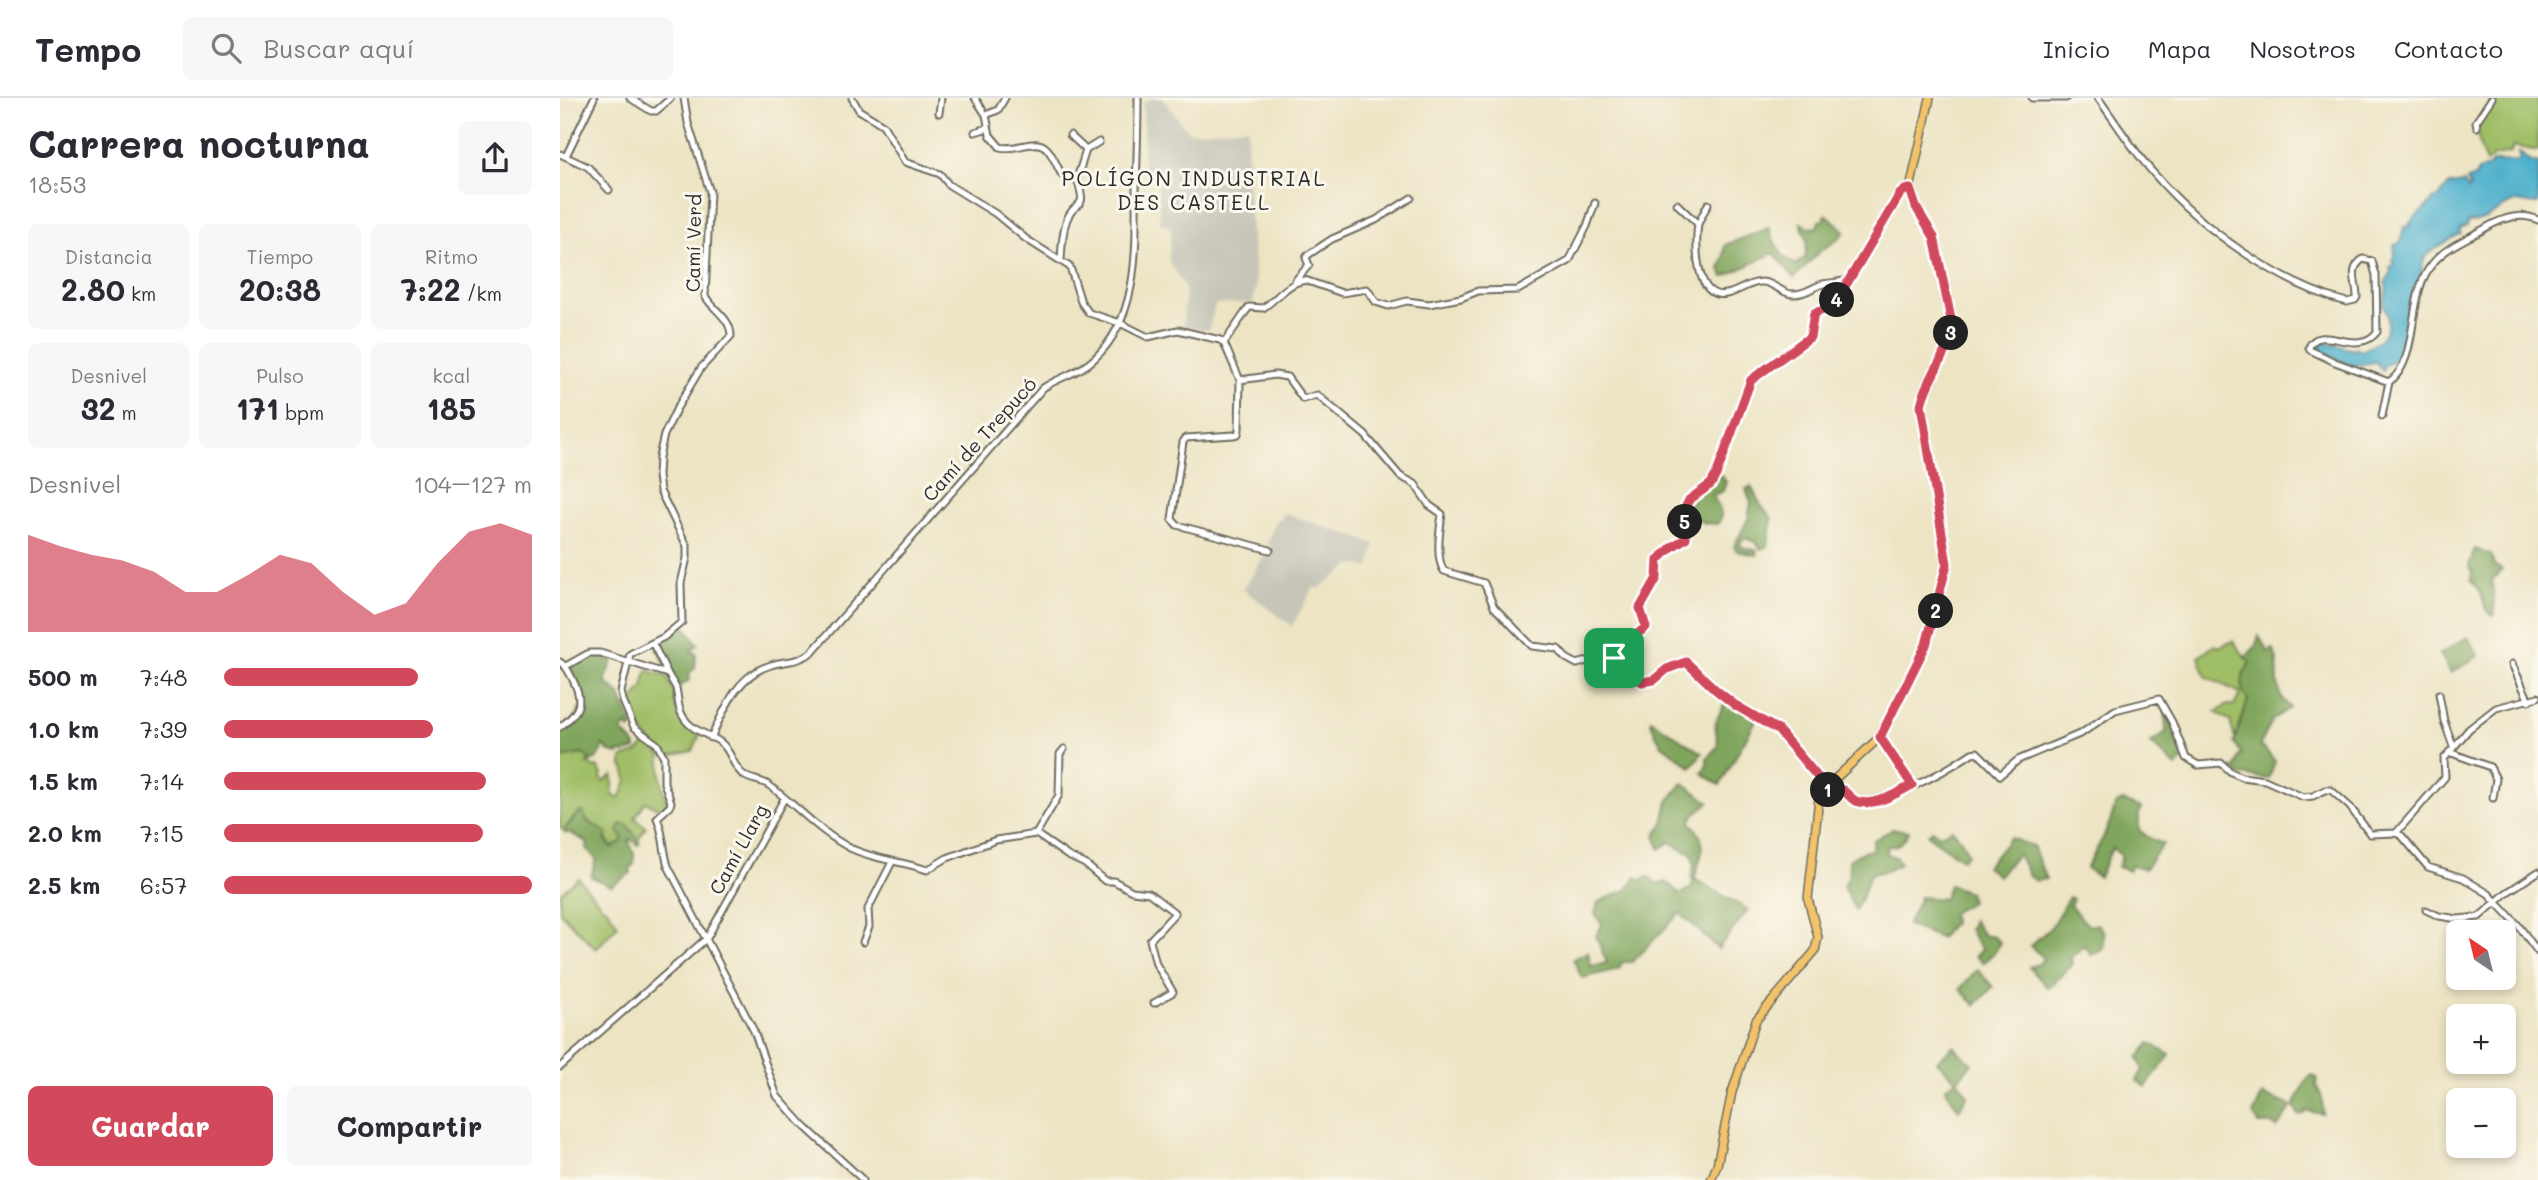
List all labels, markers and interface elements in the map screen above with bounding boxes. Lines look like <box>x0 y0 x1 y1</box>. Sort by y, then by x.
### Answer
search box <box>183 17 673 80</box>
text: Tempo <box>35 27 141 70</box>
icon: search <box>207 29 245 67</box>
text: Buscar aquí <box>263 31 414 65</box>
text: Inicio <box>2043 33 2110 64</box>
text: Mapa <box>2148 33 2212 64</box>
text: Nosotros <box>2250 33 2356 64</box>
text: Contacto <box>2394 33 2503 64</box>
text: Carrera nocturna <box>28 118 370 168</box>
button: share <box>458 121 532 195</box>
district label: POLÍGON INDUSTRIAL DES CASTELL <box>1061 164 1327 215</box>
text: 18:53 <box>28 169 86 199</box>
street label: Camí Verd <box>680 194 706 292</box>
text: Distancia <box>65 244 152 269</box>
text: Tiempo <box>247 244 313 269</box>
text: Ritmo <box>425 244 478 269</box>
text: 2.80 <box>61 269 125 309</box>
text: 20:38 <box>239 269 321 309</box>
text: 7:22 <box>401 269 461 309</box>
text: km <box>125 281 156 306</box>
text: /km <box>461 281 502 306</box>
pin: 4 <box>1820 282 1854 318</box>
text: 4 <box>1830 287 1843 312</box>
pin: 3 <box>1934 316 1968 350</box>
text: 3 <box>1945 320 1956 345</box>
text: Desnivel <box>70 363 147 388</box>
text: Pulso <box>256 363 304 388</box>
text: kcal <box>432 363 470 388</box>
street label: Camí de Trepucó <box>917 372 1041 506</box>
text: 32 <box>81 388 115 428</box>
text: 171 <box>236 388 279 428</box>
text: 185 <box>427 388 476 428</box>
text: m <box>115 400 137 425</box>
text: bpm <box>279 400 324 425</box>
text: Desnivel <box>28 469 121 499</box>
text: 104–127 m <box>414 469 532 499</box>
pin: 5 <box>1668 504 1702 540</box>
text: 5 <box>1679 509 1690 534</box>
pin: 2 <box>1918 594 1954 628</box>
text: 2 <box>1930 598 1941 623</box>
pin <box>1584 628 1644 688</box>
icon: arrive <box>1595 639 1633 677</box>
text: 500 m <box>28 662 98 692</box>
text: 7:48 <box>140 662 187 692</box>
text: 1.0 km <box>28 714 99 744</box>
text: 7:39 <box>140 714 187 744</box>
text: 1.5 km <box>28 766 98 796</box>
text: 7:14 <box>140 766 184 796</box>
pin: 1 <box>1810 772 1846 808</box>
text: 1 <box>1823 777 1832 802</box>
street label: Camí Llarg <box>703 799 773 899</box>
text: 2.0 km <box>28 818 102 848</box>
text: 7:15 <box>140 818 184 848</box>
text: 2.5 km <box>28 870 100 900</box>
text: 6:57 <box>140 870 187 900</box>
north arrow <box>2446 920 2516 990</box>
map controls <box>2446 920 2516 1158</box>
button: + <box>2446 1004 2516 1074</box>
button: Guardar <box>28 1086 273 1166</box>
button: Compartir <box>287 1086 532 1166</box>
button: − <box>2446 1088 2516 1158</box>

